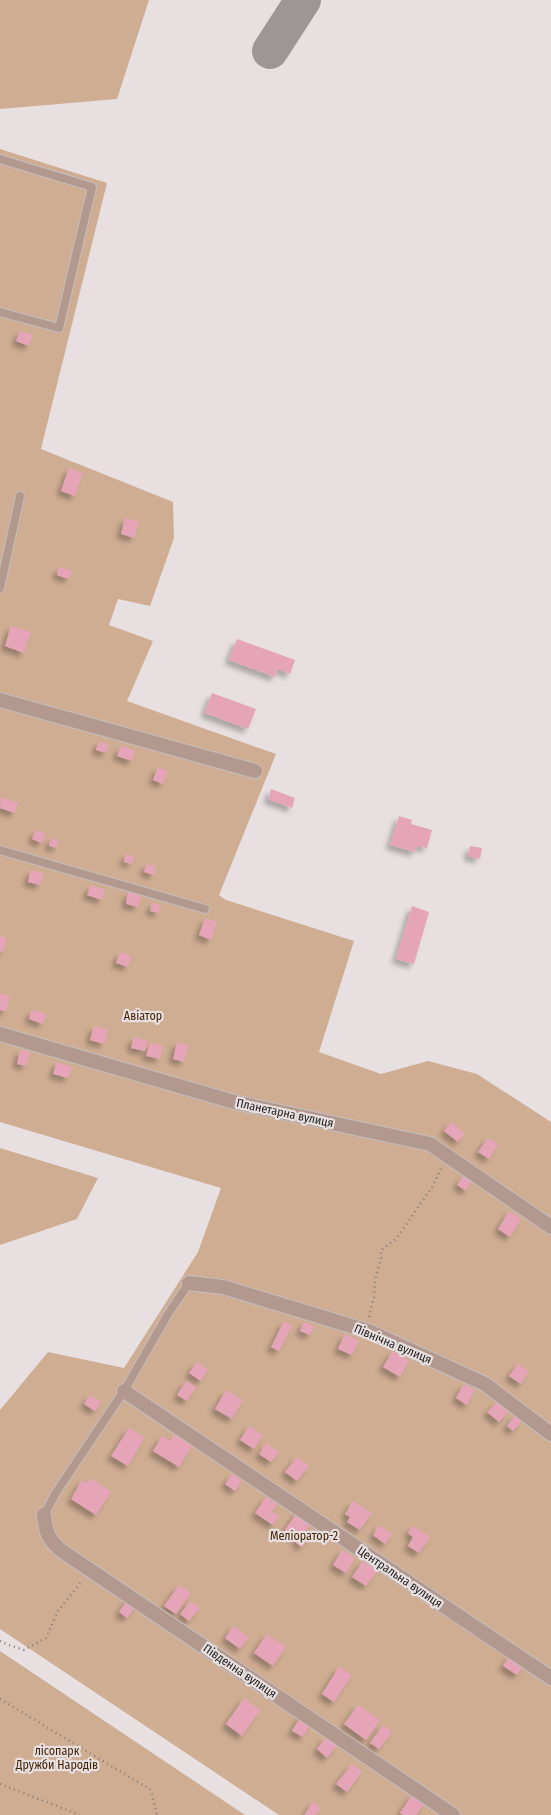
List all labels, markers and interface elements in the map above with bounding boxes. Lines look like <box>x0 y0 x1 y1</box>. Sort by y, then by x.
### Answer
park label: Авіатор <box>124 1009 162 1023</box>
street label: Планетарна вулиця <box>235 1096 335 1130</box>
street label: Північна вулиця <box>352 1321 434 1367</box>
park label: Меліоратор-2 <box>270 1529 338 1543</box>
street label: Центральна вулиця <box>355 1543 445 1611</box>
street label: Південна вулиця <box>201 1641 279 1701</box>
park label: лісопарк Дружби Народів <box>15 1744 98 1772</box>

